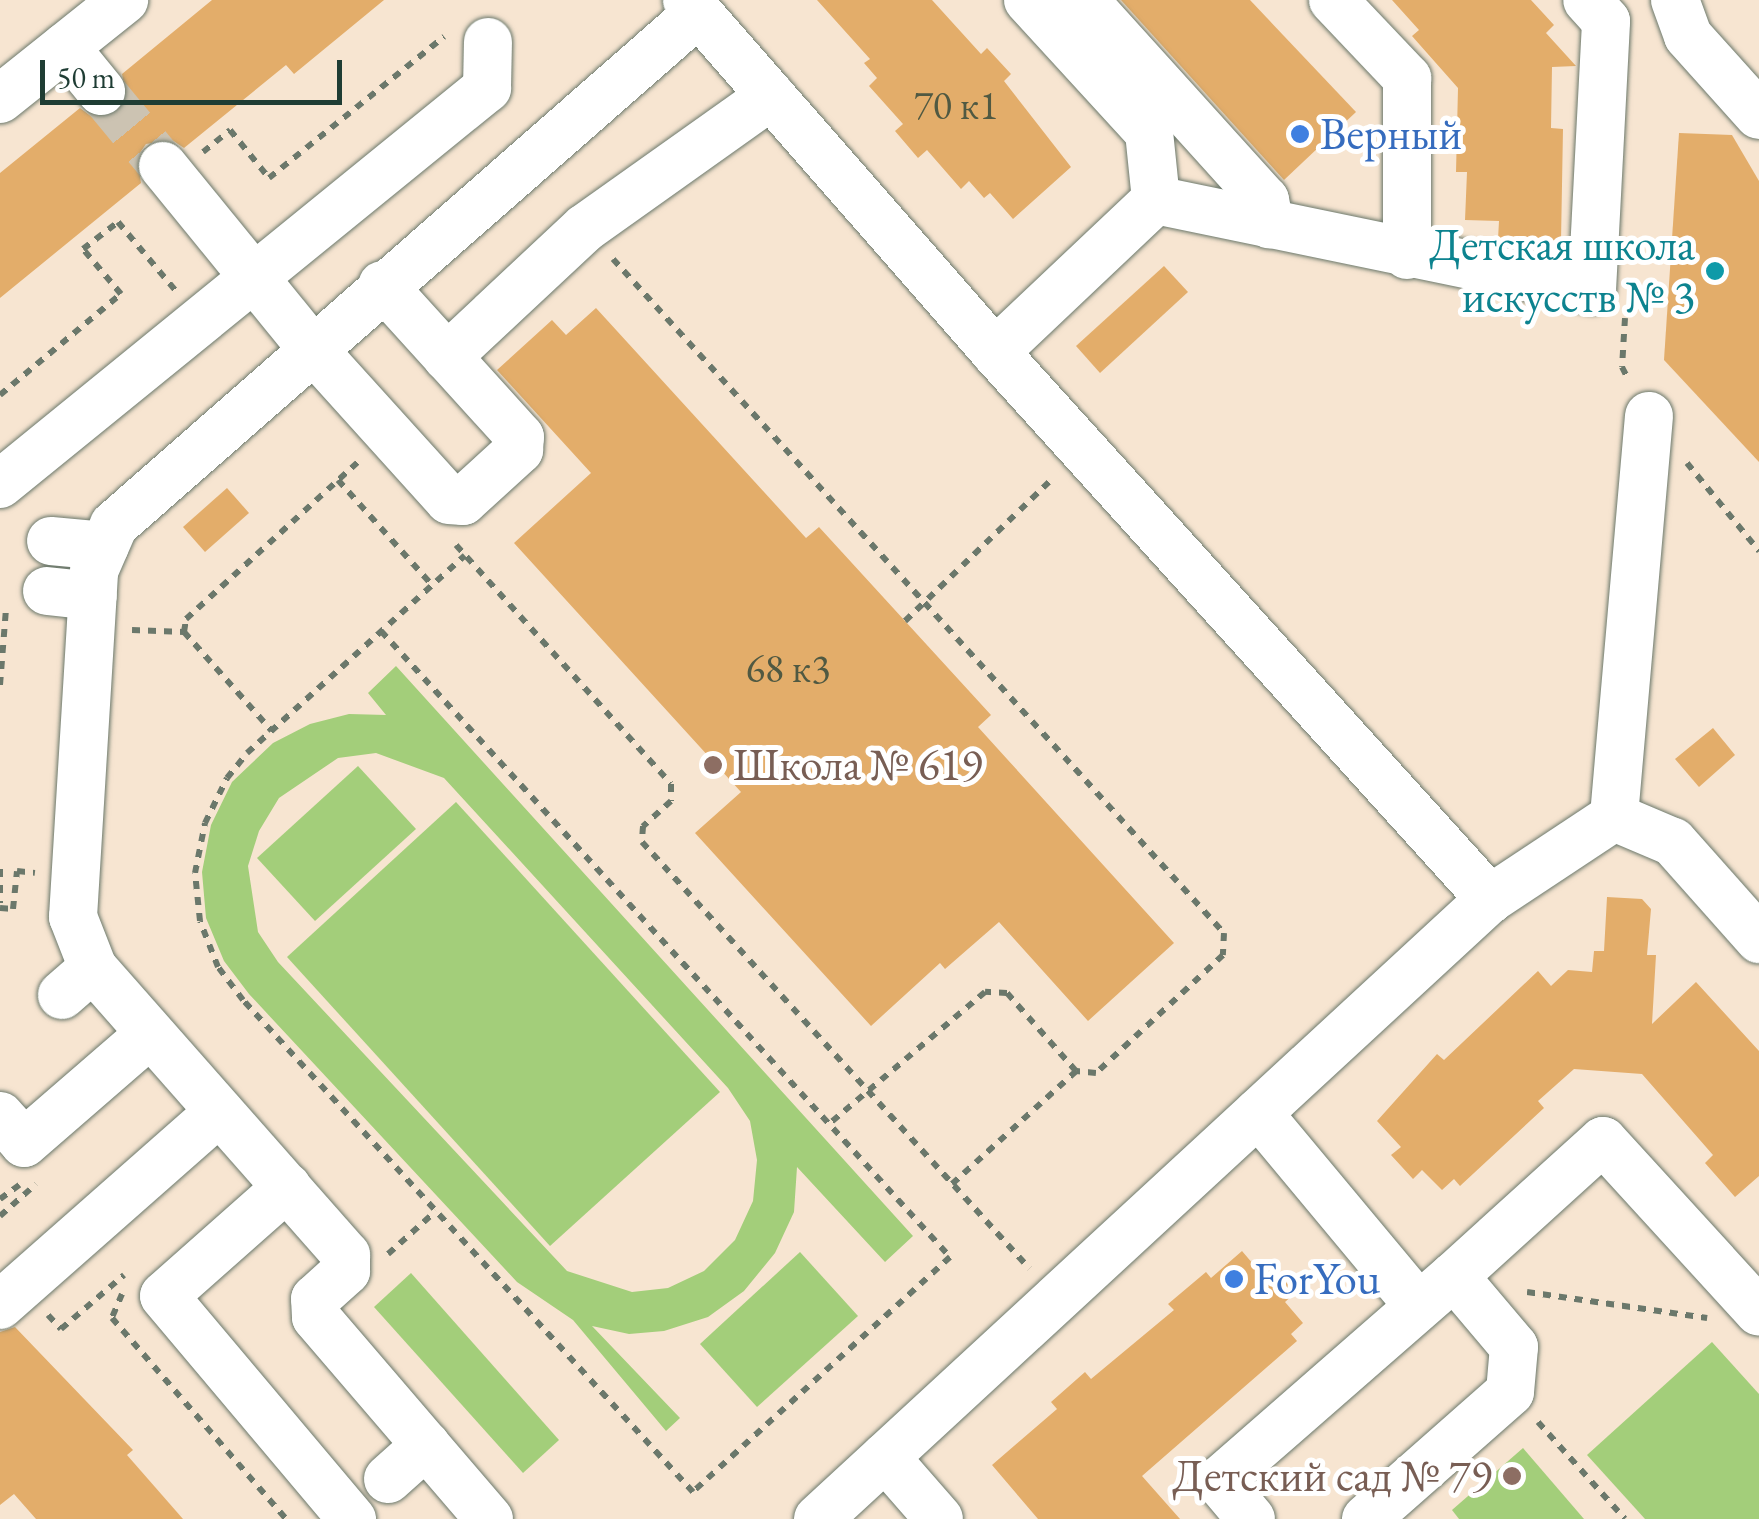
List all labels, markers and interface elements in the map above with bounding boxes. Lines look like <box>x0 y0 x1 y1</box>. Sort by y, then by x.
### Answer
scale bar <box>45 40 348 102</box>
text: 50 m <box>57 58 115 97</box>
house number: 70 к1 <box>914 81 998 129</box>
place label: Верный <box>1320 107 1462 161</box>
marker: Верный <box>1289 123 1311 145</box>
place label: Детская школа искусств № 3 <box>1429 218 1695 324</box>
marker: Детская школа искусств № 3 <box>1704 260 1726 282</box>
house number: 68 к3 <box>746 644 830 692</box>
place label: Школа № 619 <box>733 738 983 792</box>
marker: Школа № 619 <box>702 754 724 776</box>
place label: ForYou <box>1254 1252 1380 1306</box>
marker: ForYou <box>1223 1268 1245 1290</box>
place label: Детский сад № 79 <box>1172 1449 1492 1503</box>
marker: Детский сад № 79 <box>1501 1465 1523 1487</box>

